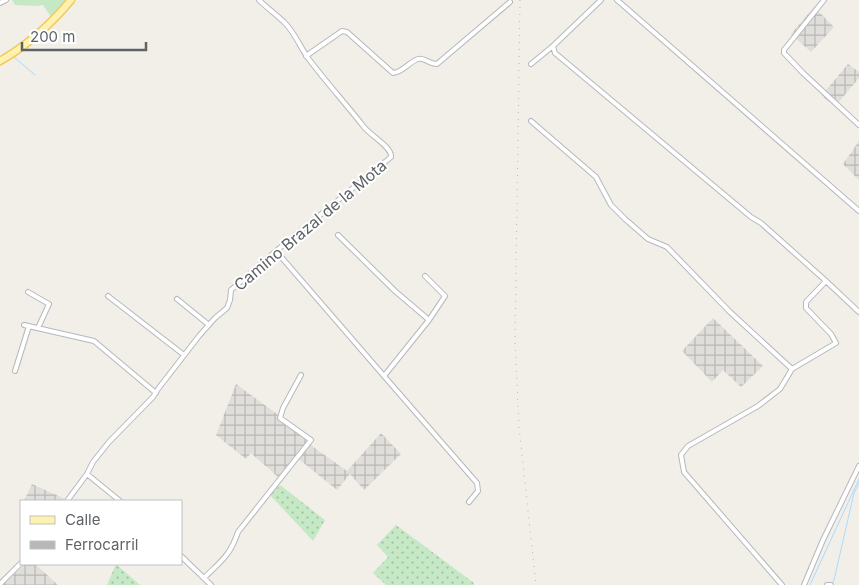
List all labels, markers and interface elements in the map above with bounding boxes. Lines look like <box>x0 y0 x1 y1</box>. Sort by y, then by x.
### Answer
scale bar <box>22 20 146 52</box>
text: 200 m <box>30 27 75 46</box>
street label: Camino Brazal de la Mota <box>230 155 390 295</box>
legend <box>20 500 182 565</box>
text: Calle <box>65 510 100 529</box>
text: Ferrocarril <box>65 535 138 554</box>

